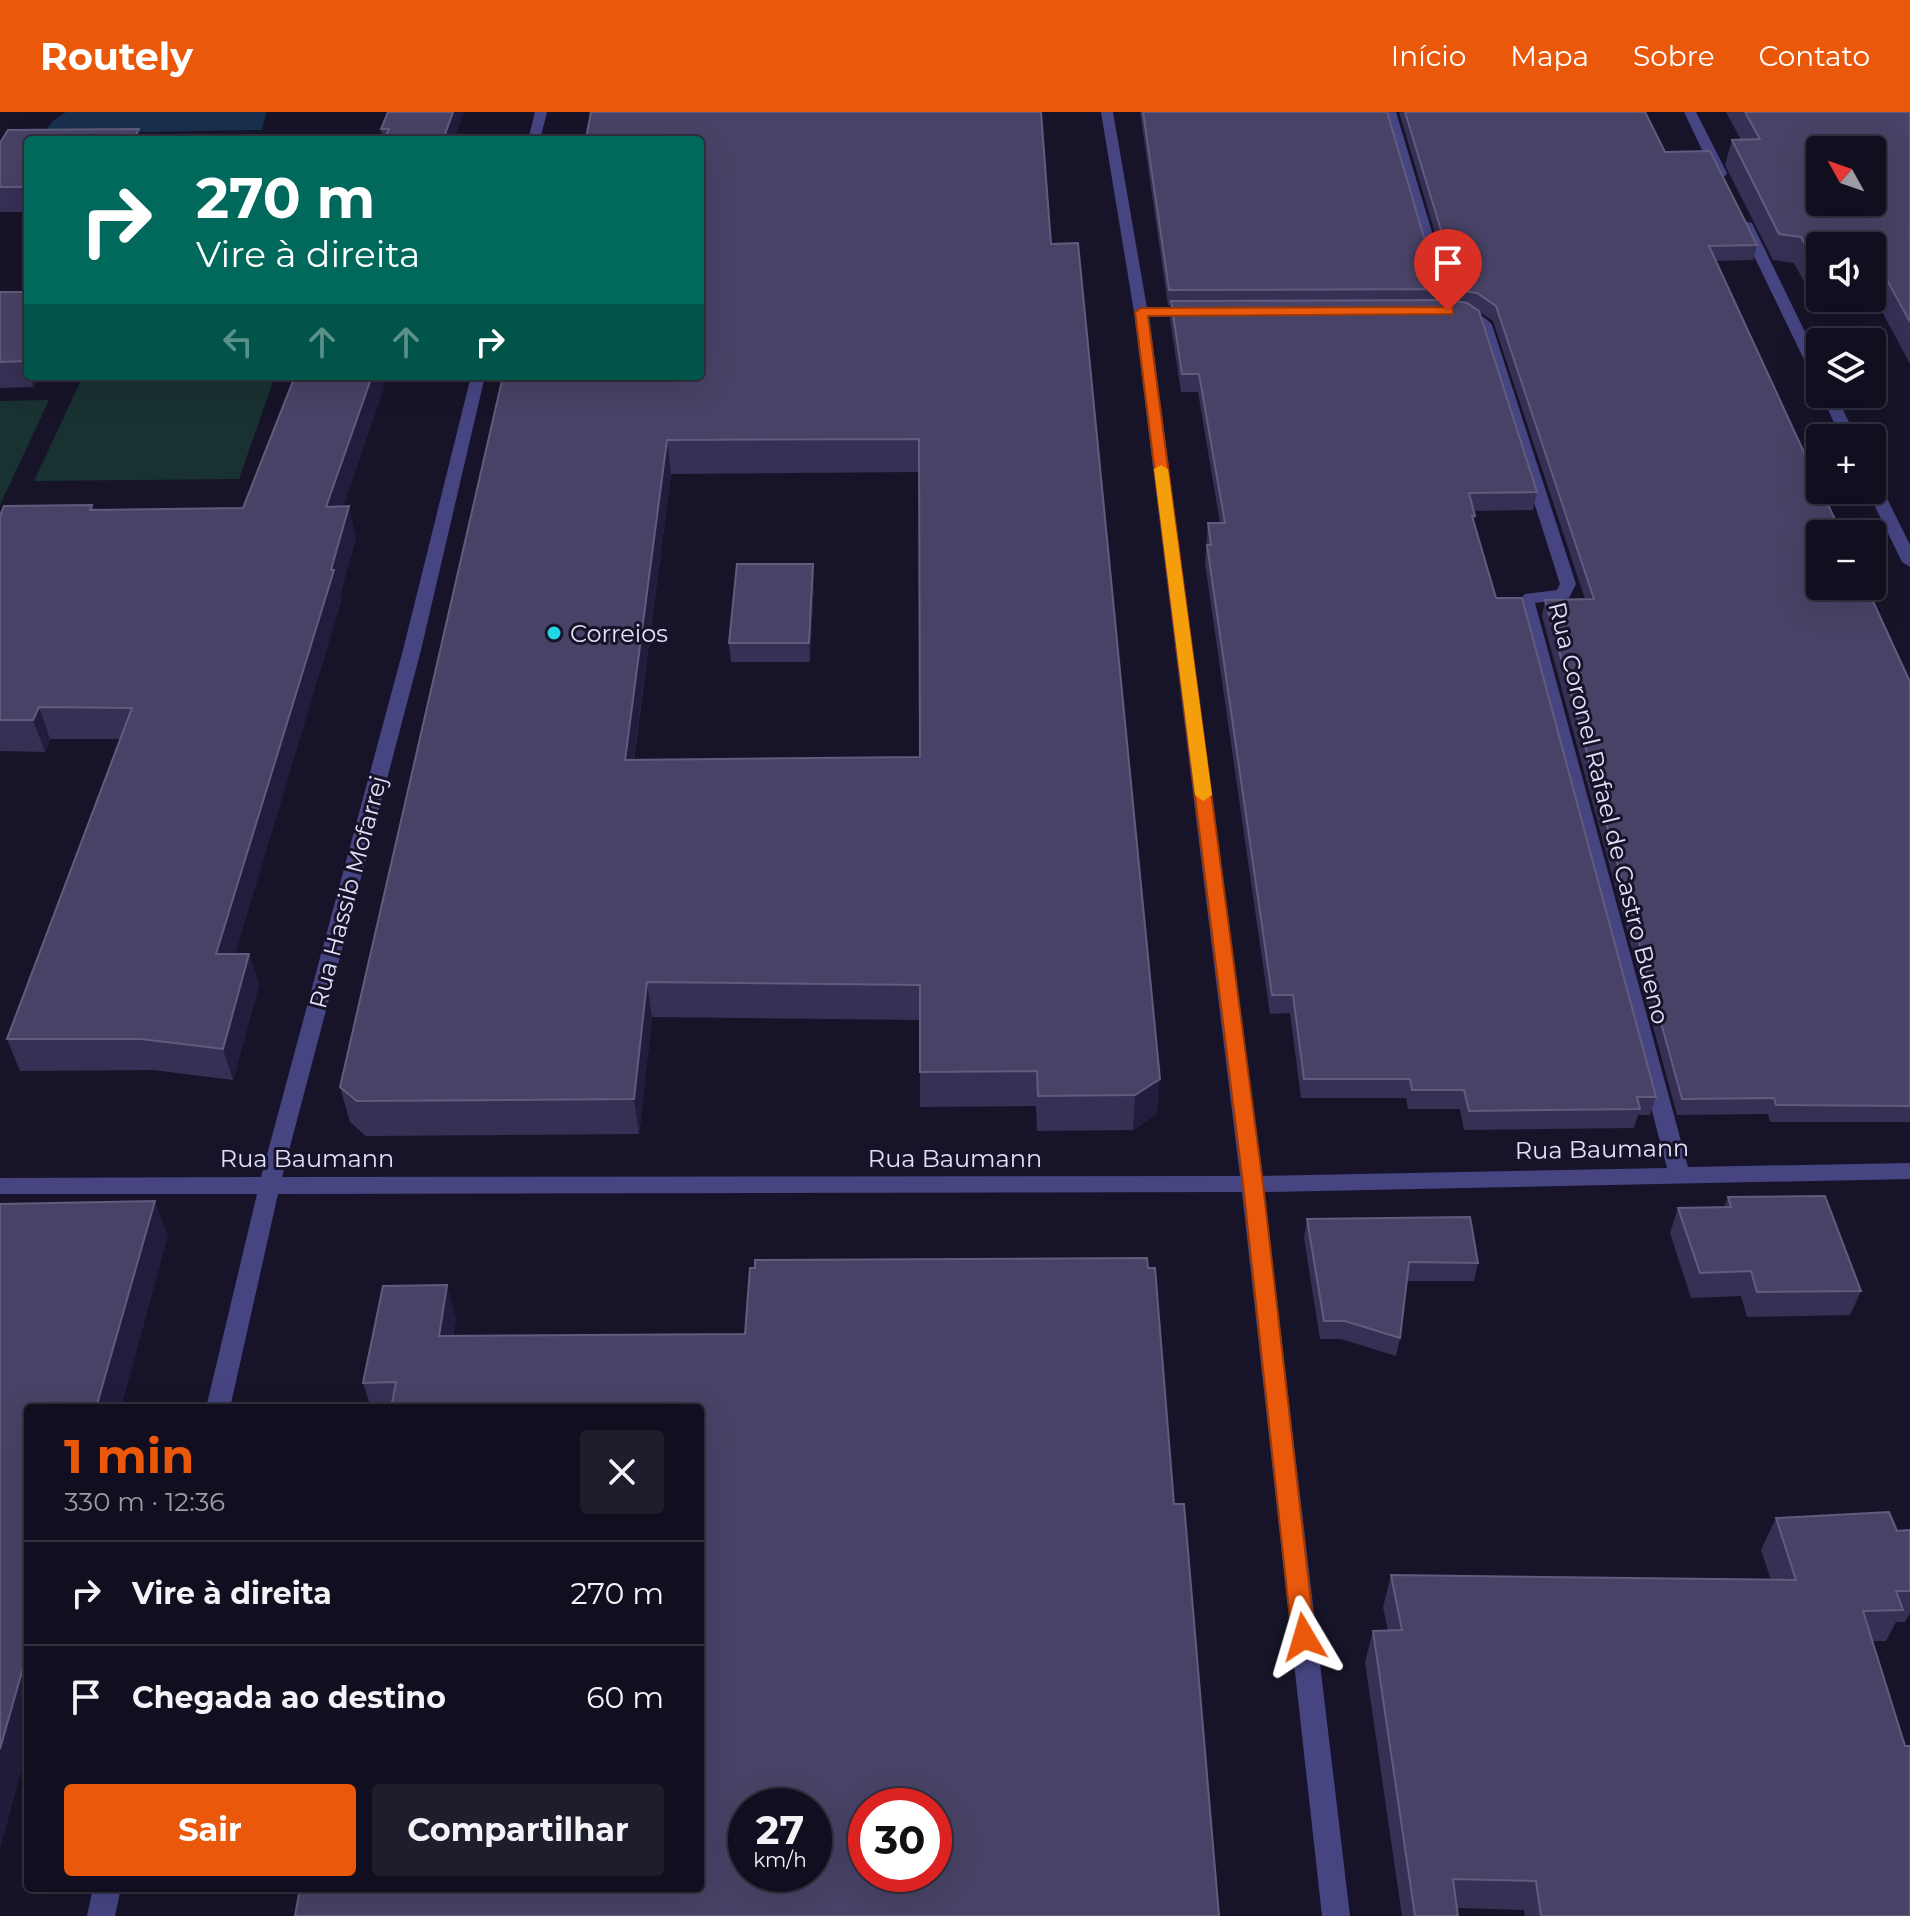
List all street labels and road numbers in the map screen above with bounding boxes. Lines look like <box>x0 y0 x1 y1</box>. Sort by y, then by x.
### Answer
street label: Rua Coronel Rafael de Castro Bueno <box>1542 599 1676 1027</box>
street label: Rua Hassib Mofarrej <box>303 772 393 1012</box>
street label: Rua Baumann <box>1515 1133 1689 1165</box>
street label: Rua Baumann <box>220 1144 394 1173</box>
street label: Rua Baumann <box>868 1144 1042 1173</box>

